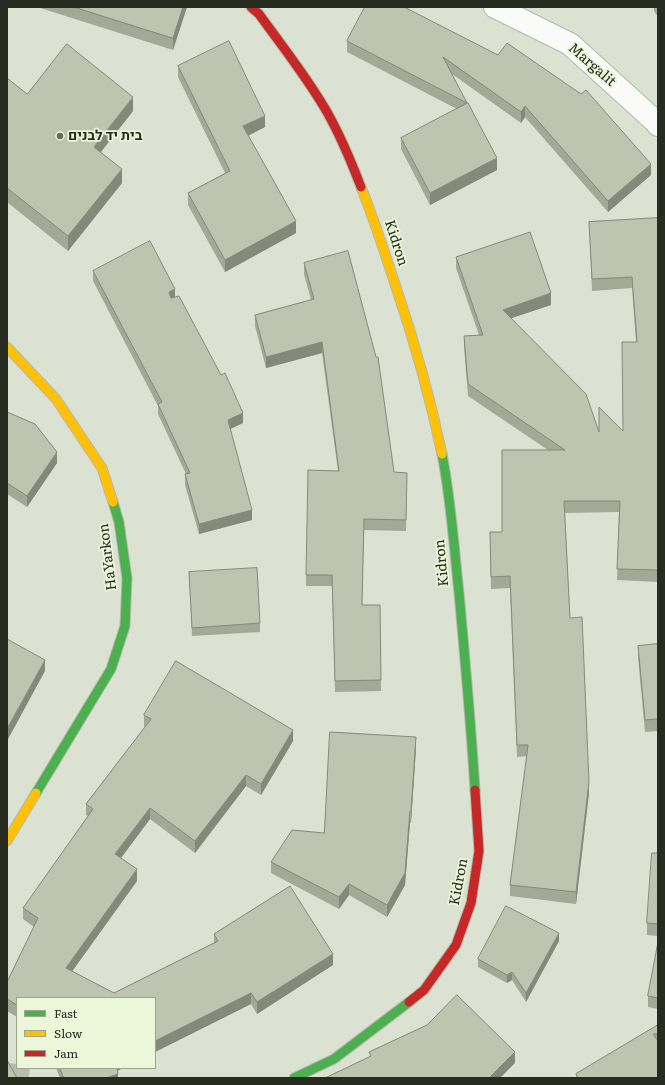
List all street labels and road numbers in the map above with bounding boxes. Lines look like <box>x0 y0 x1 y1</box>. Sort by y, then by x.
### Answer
street label: Margalit <box>565 40 619 90</box>
street label: Kidron <box>381 218 411 268</box>
street label: HaYarkon <box>96 523 120 591</box>
street label: Kidron <box>432 539 452 587</box>
street label: Kidron <box>446 857 472 907</box>

